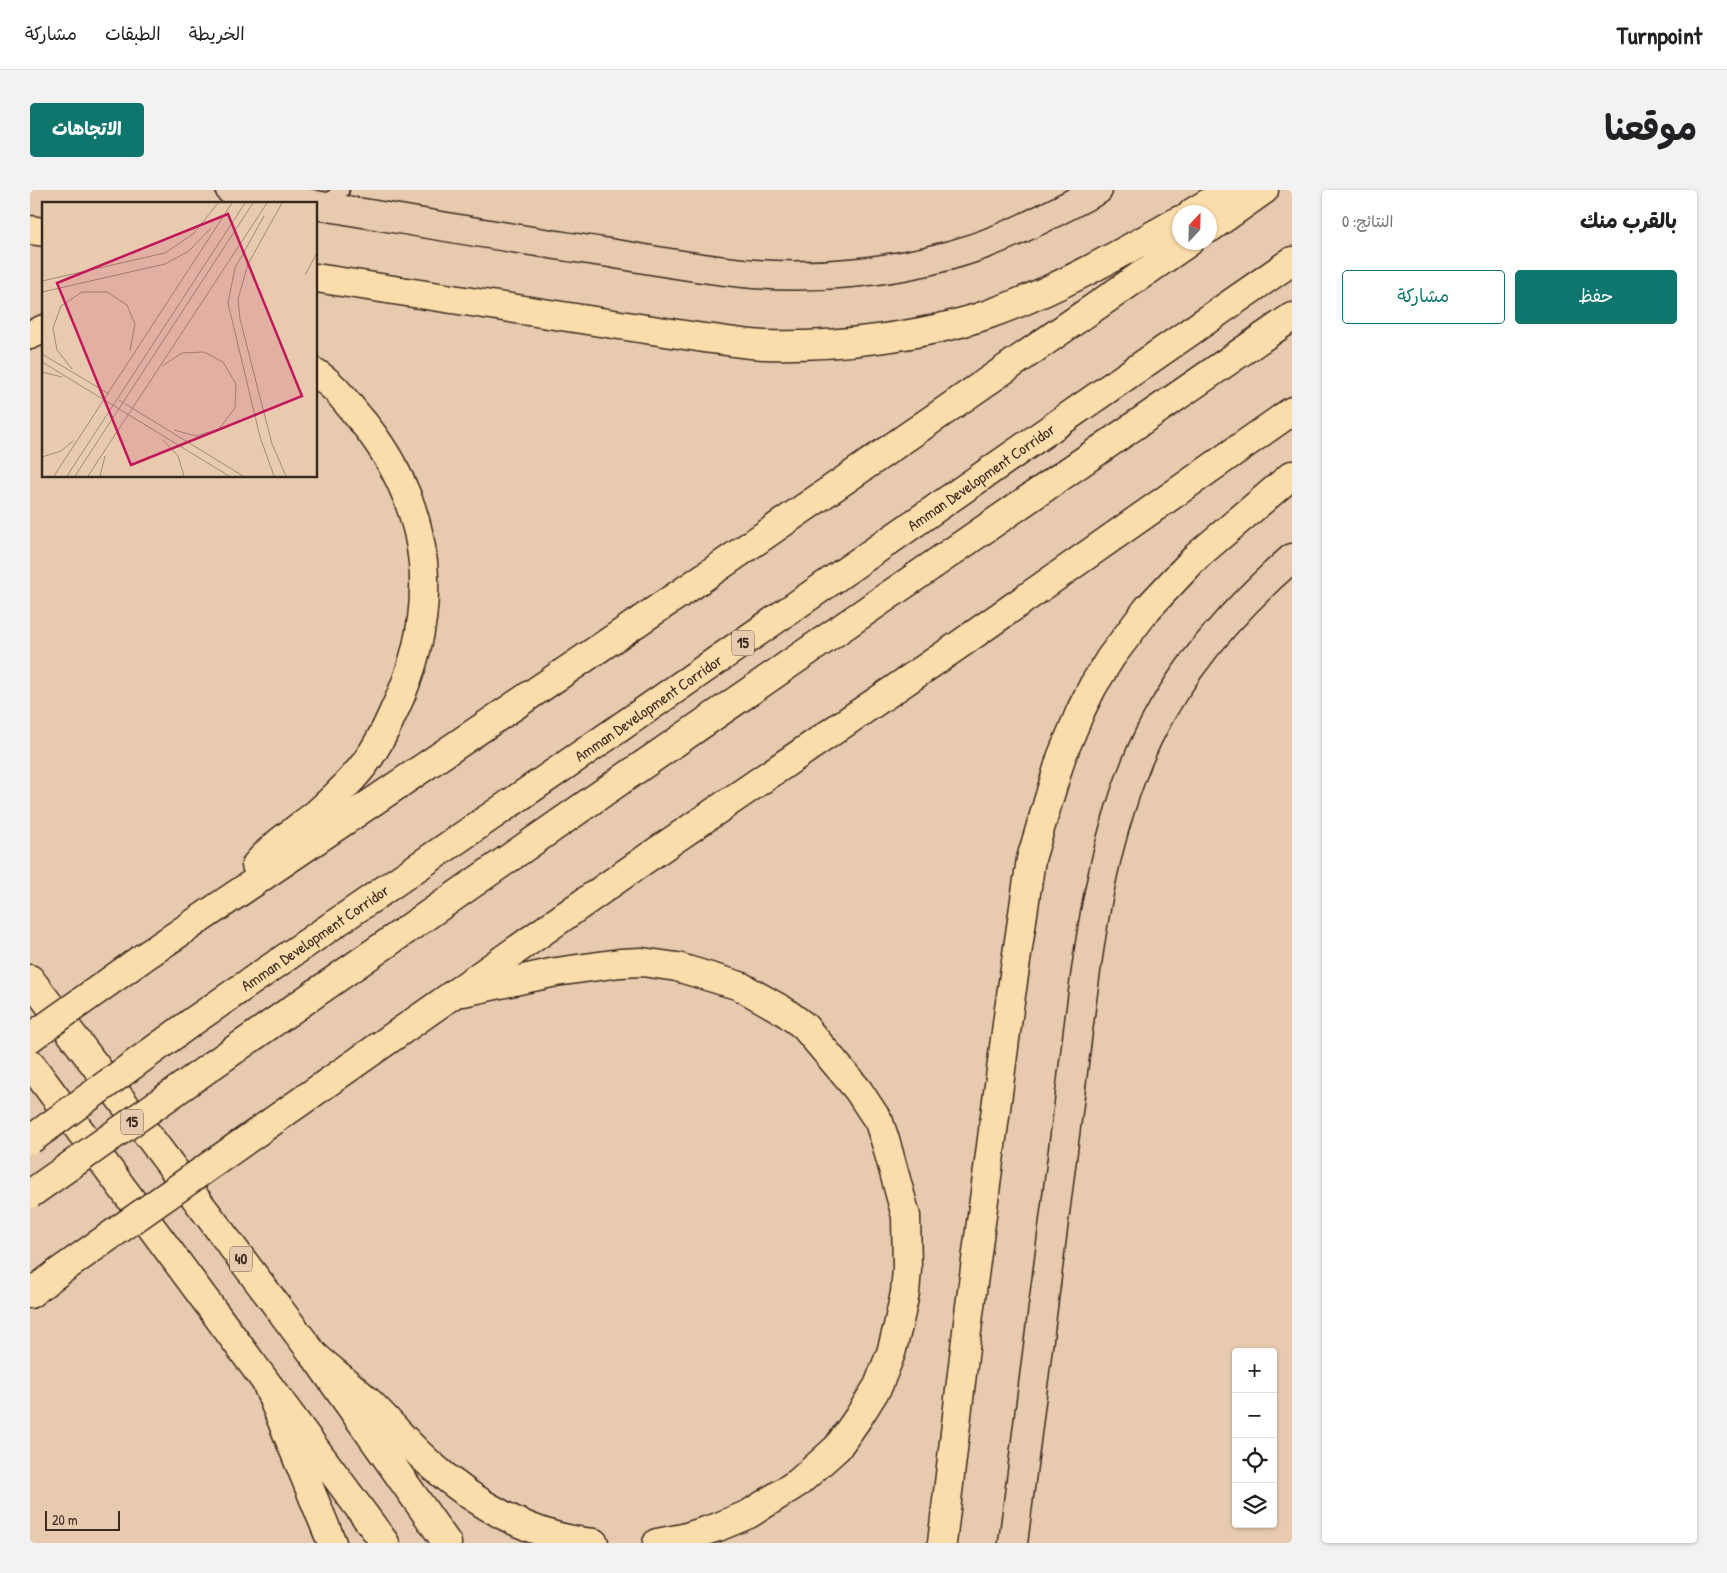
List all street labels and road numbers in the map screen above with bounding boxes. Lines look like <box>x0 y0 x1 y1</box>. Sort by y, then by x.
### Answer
street label: Amman Development Corridor <box>903 418 1059 536</box>
road number: 15 <box>732 630 754 656</box>
street label: Amman Development Corridor <box>570 649 726 767</box>
street label: Amman Development Corridor <box>236 879 393 996</box>
road number: 15 <box>121 1110 143 1134</box>
road number: 40 <box>230 1246 252 1272</box>

